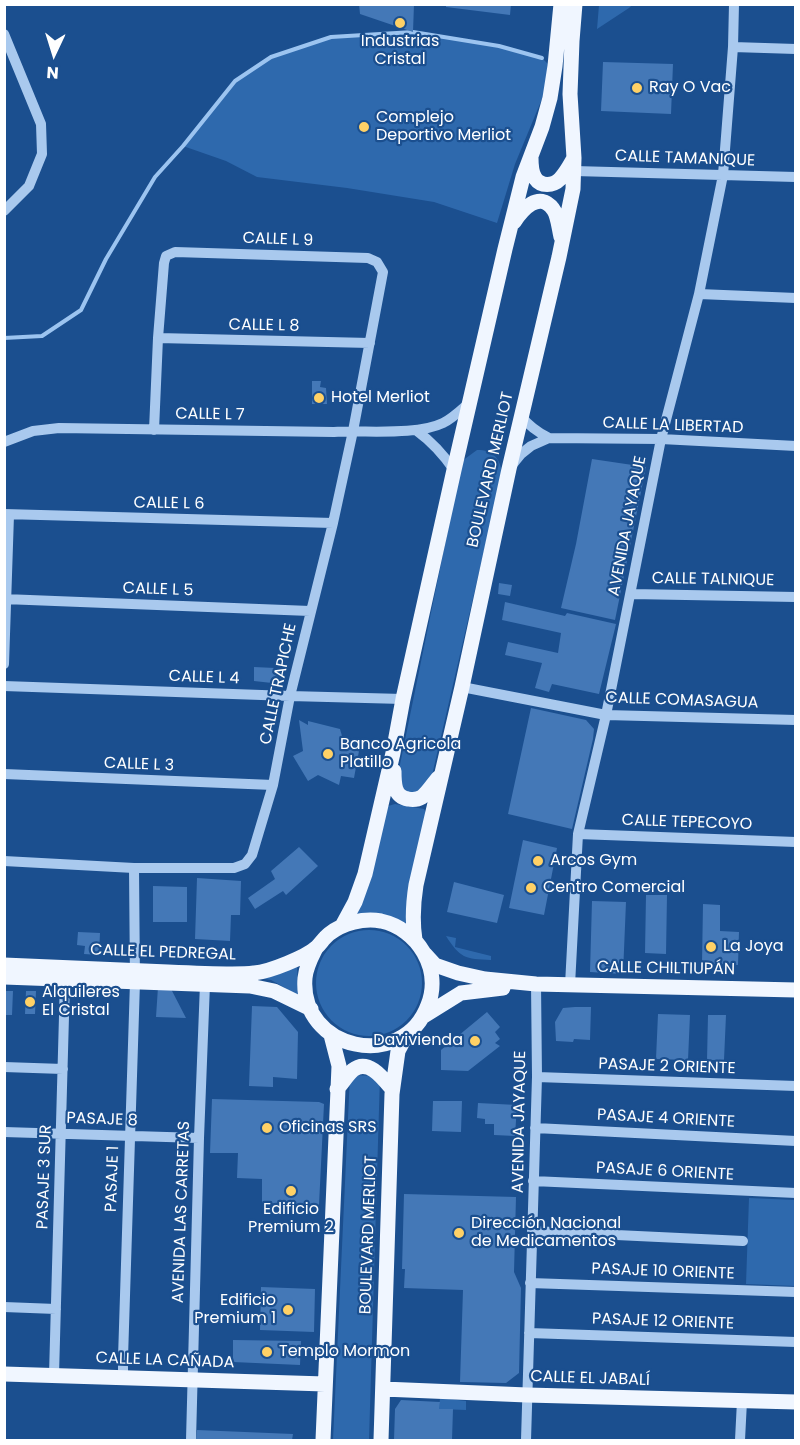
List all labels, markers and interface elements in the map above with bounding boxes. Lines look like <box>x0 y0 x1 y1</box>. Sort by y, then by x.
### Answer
marker: Industrias Cristal <box>393 16 407 30</box>
north arrow <box>24 24 84 84</box>
place label: Industrias Cristal <box>361 32 439 70</box>
text: N <box>46 61 60 84</box>
place label: Ray O Vac <box>649 78 731 98</box>
marker: Ray O Vac <box>630 81 644 95</box>
place label: Complejo Deportivo Merliot <box>376 108 511 146</box>
marker: Complejo Deportivo Merliot <box>357 120 371 134</box>
street label: CALLE TAMANIQUE <box>615 147 755 171</box>
street label: CALLE L 9 <box>242 229 314 251</box>
street label: CALLE L 8 <box>228 316 300 336</box>
place label: Hotel Merliot <box>331 388 430 408</box>
street label: BOULEVARD MERLIOT <box>464 390 518 550</box>
marker: Hotel Merliot <box>312 391 326 405</box>
street label: CALLE L 7 <box>175 405 245 425</box>
street label: CALLE LA LIBERTAD <box>602 414 744 438</box>
street label: AVENIDA JAYAQUE <box>605 454 651 598</box>
street label: CALLE L 6 <box>133 494 205 514</box>
street label: CALLE TALNIQUE <box>652 569 774 591</box>
street label: CALLE L 5 <box>122 579 194 601</box>
street label: CALLE TRAPICHE <box>257 622 301 746</box>
street label: CALLE L 4 <box>168 667 240 689</box>
street label: CALLE COMASAGUA <box>605 689 759 713</box>
place label: Banco Agricola Platillo <box>340 735 461 773</box>
marker: Banco Agricola Platillo <box>321 747 335 761</box>
street label: CALLE L 3 <box>104 754 174 776</box>
street label: CALLE TEPECOYO <box>621 811 753 835</box>
place label: Arcos Gym <box>550 851 637 871</box>
marker: Arcos Gym <box>531 854 545 868</box>
place label: Centro Comercial <box>543 878 685 898</box>
marker: Centro Comercial <box>524 881 538 895</box>
place label: La Joya <box>723 937 784 957</box>
marker: La Joya <box>704 940 718 954</box>
street label: CALLE EL PEDREGAL <box>90 941 236 965</box>
street label: CALLE CHILTIUPÁN <box>597 958 735 980</box>
place label: Alquileres El Cristal <box>42 983 120 1021</box>
marker: Alquileres El Cristal <box>23 995 37 1009</box>
place label: Davivienda <box>373 1031 463 1051</box>
marker: Davivienda <box>468 1034 482 1048</box>
street label: AVENIDA JAYAQUE <box>509 1051 531 1193</box>
street label: PASAJE 2 ORIENTE <box>598 1055 736 1079</box>
street label: PASAJE 4 ORIENTE <box>597 1106 735 1132</box>
street label: PASAJE 8 <box>66 1109 138 1131</box>
place label: Oficinas SRS <box>279 1118 377 1138</box>
street label: AVENIDA LAS CARRETAS <box>169 1121 195 1303</box>
marker: Oficinas SRS <box>260 1121 274 1135</box>
street label: PASAJE 3 SUR <box>34 1124 56 1230</box>
street label: PASAJE 1 <box>102 1146 124 1212</box>
street label: BOULEVARD MERLIOT <box>357 1155 381 1315</box>
street label: PASAJE 6 ORIENTE <box>596 1159 734 1185</box>
marker: Edificio Premium 2 <box>284 1184 298 1198</box>
place label: Edificio Premium 2 <box>248 1200 334 1238</box>
place label: Dirección Nacional de Medicamentos <box>471 1214 621 1252</box>
marker: Dirección Nacional de Medicamentos <box>452 1226 466 1240</box>
street label: PASAJE 10 ORIENTE <box>591 1260 735 1284</box>
place label: Edificio Premium 1 <box>194 1291 276 1329</box>
marker: Edificio Premium 1 <box>281 1303 295 1317</box>
street label: PASAJE 12 ORIENTE <box>592 1310 734 1334</box>
place label: Templo Mormon <box>279 1342 410 1362</box>
marker: Templo Mormon <box>260 1345 274 1359</box>
street label: CALLE LA CAÑADA <box>95 1349 235 1373</box>
street label: CALLE EL JABALÍ <box>530 1367 650 1391</box>

